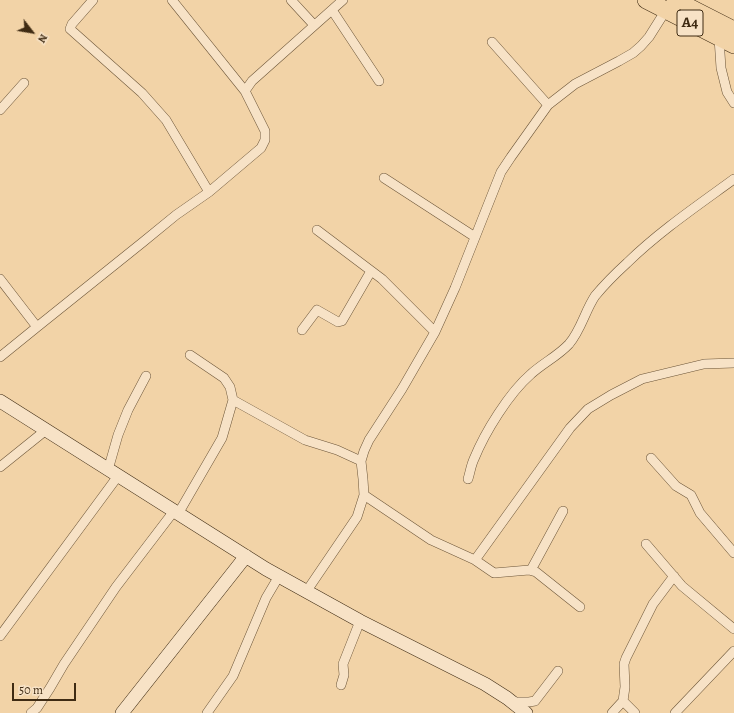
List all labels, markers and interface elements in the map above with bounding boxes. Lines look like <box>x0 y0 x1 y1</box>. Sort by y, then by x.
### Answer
road number: A4 <box>677 10 703 36</box>
north arrow <box>12 12 52 52</box>
text: N <box>34 31 51 46</box>
scale bar <box>14 675 78 701</box>
text: 50 m <box>19 682 43 698</box>

